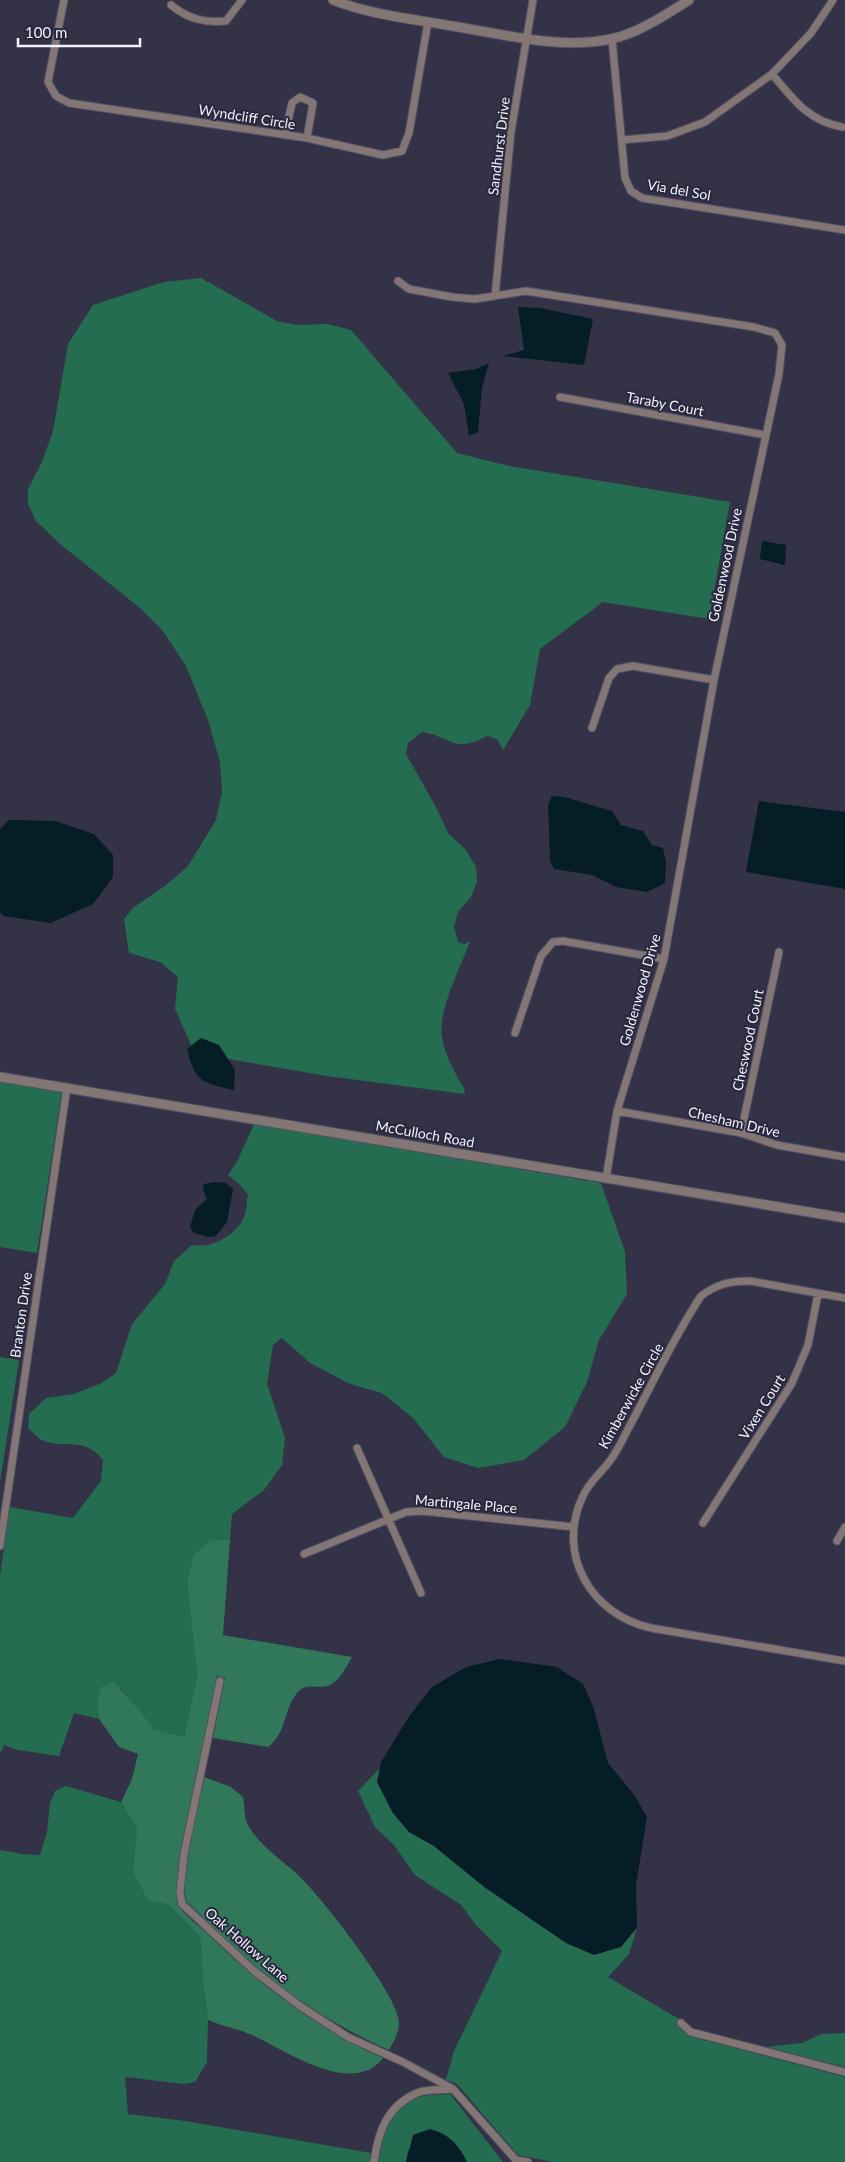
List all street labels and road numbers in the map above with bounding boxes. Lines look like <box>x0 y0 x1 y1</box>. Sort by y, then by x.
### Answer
street label: Sandhurst Drive <box>484 96 513 196</box>
street label: Wyndcliff Circle <box>197 100 297 133</box>
street label: Via del Sol <box>646 176 712 203</box>
street label: Taraby Court <box>625 388 705 419</box>
street label: Goldenwood Drive <box>704 506 745 623</box>
street label: Goldenwood Drive <box>615 932 664 1048</box>
street label: Cheswood Court <box>728 987 767 1092</box>
street label: Chesham Drive <box>686 1103 782 1140</box>
street label: McCulloch Road <box>374 1116 476 1151</box>
street label: Branton Drive <box>6 1271 35 1359</box>
street label: Kimberwicke Circle <box>594 1340 667 1452</box>
street label: Vixen Court <box>735 1371 788 1442</box>
street label: Martingale Place <box>414 1491 518 1516</box>
street label: Oak Hollow Lane <box>202 1904 293 1986</box>

